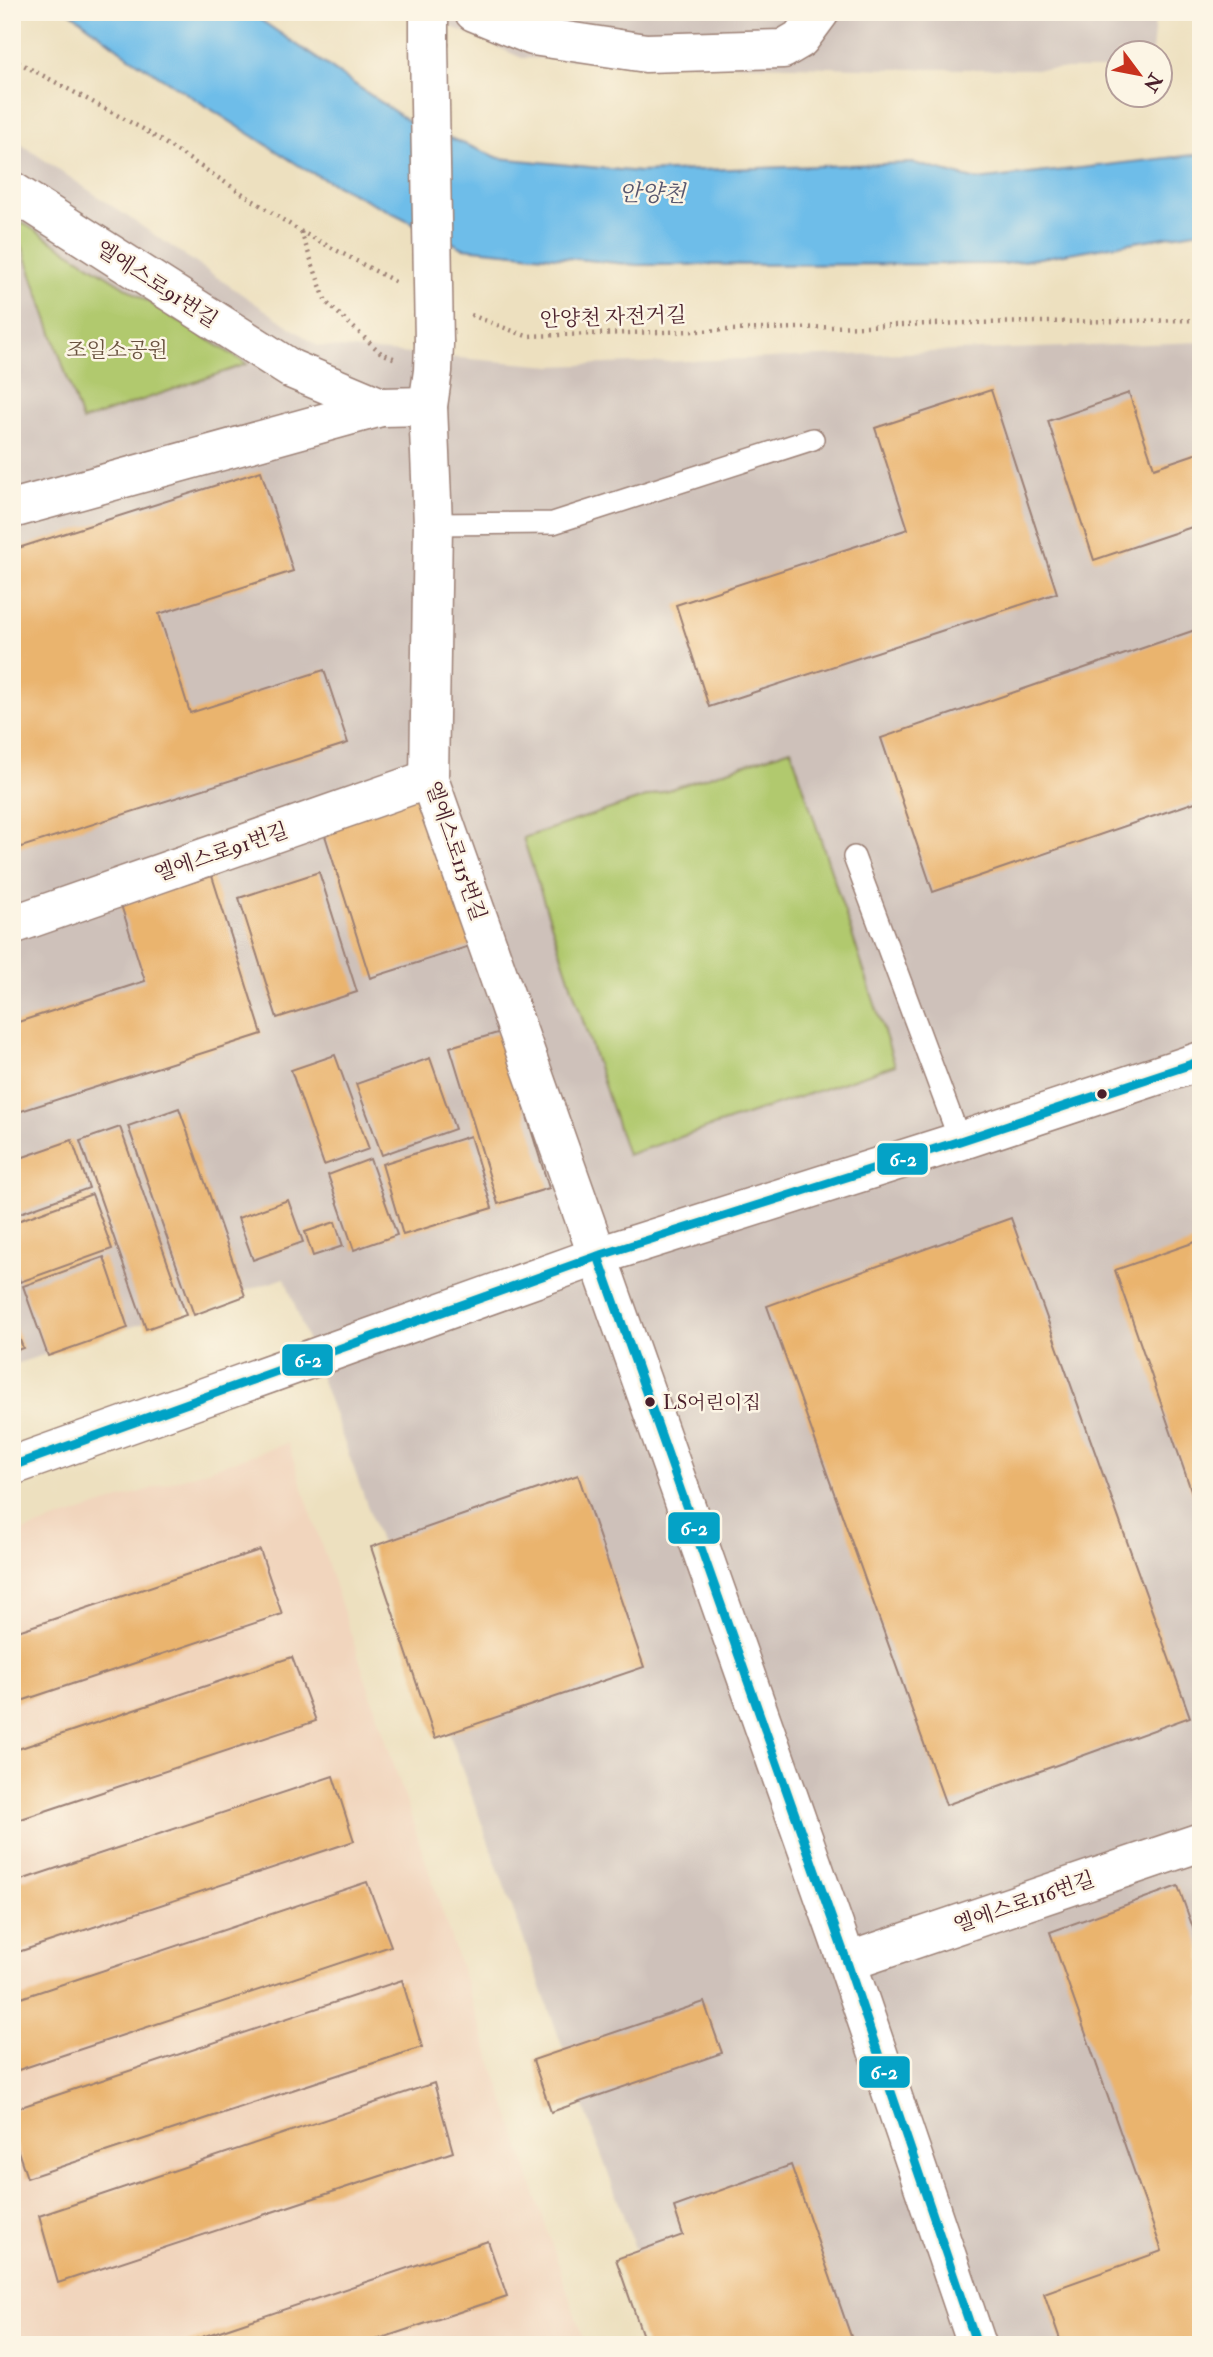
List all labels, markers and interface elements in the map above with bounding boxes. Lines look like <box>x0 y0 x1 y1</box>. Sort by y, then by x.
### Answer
north arrow <box>1104 38 1174 108</box>
text: N <box>1137 68 1168 97</box>
water label: 안양천 <box>618 178 687 209</box>
street label: 엘에스로91번길 <box>91 235 223 334</box>
street label: 안양천 자전거길 <box>539 301 687 334</box>
park label: 조일소공원 <box>66 337 168 364</box>
street label: 엘에스로115번길 <box>419 778 492 925</box>
street label: 엘에스로91번길 <box>151 817 292 888</box>
unlabelled marker <box>1095 1087 1109 1101</box>
line badge: 6-2 <box>876 1142 929 1176</box>
text: 6-2 <box>889 1148 917 1172</box>
line badge: 6-2 <box>281 1343 334 1377</box>
text: 6-2 <box>294 1349 322 1373</box>
place label: LS어린이집 <box>663 1391 761 1415</box>
marker: LS어린이집 <box>643 1395 657 1409</box>
line badge: 6-2 <box>667 1511 721 1545</box>
text: 6-2 <box>680 1517 708 1541</box>
street label: 엘에스로116번길 <box>950 1866 1098 1939</box>
line badge: 6-2 <box>858 2055 911 2089</box>
text: 6-2 <box>870 2061 898 2085</box>

